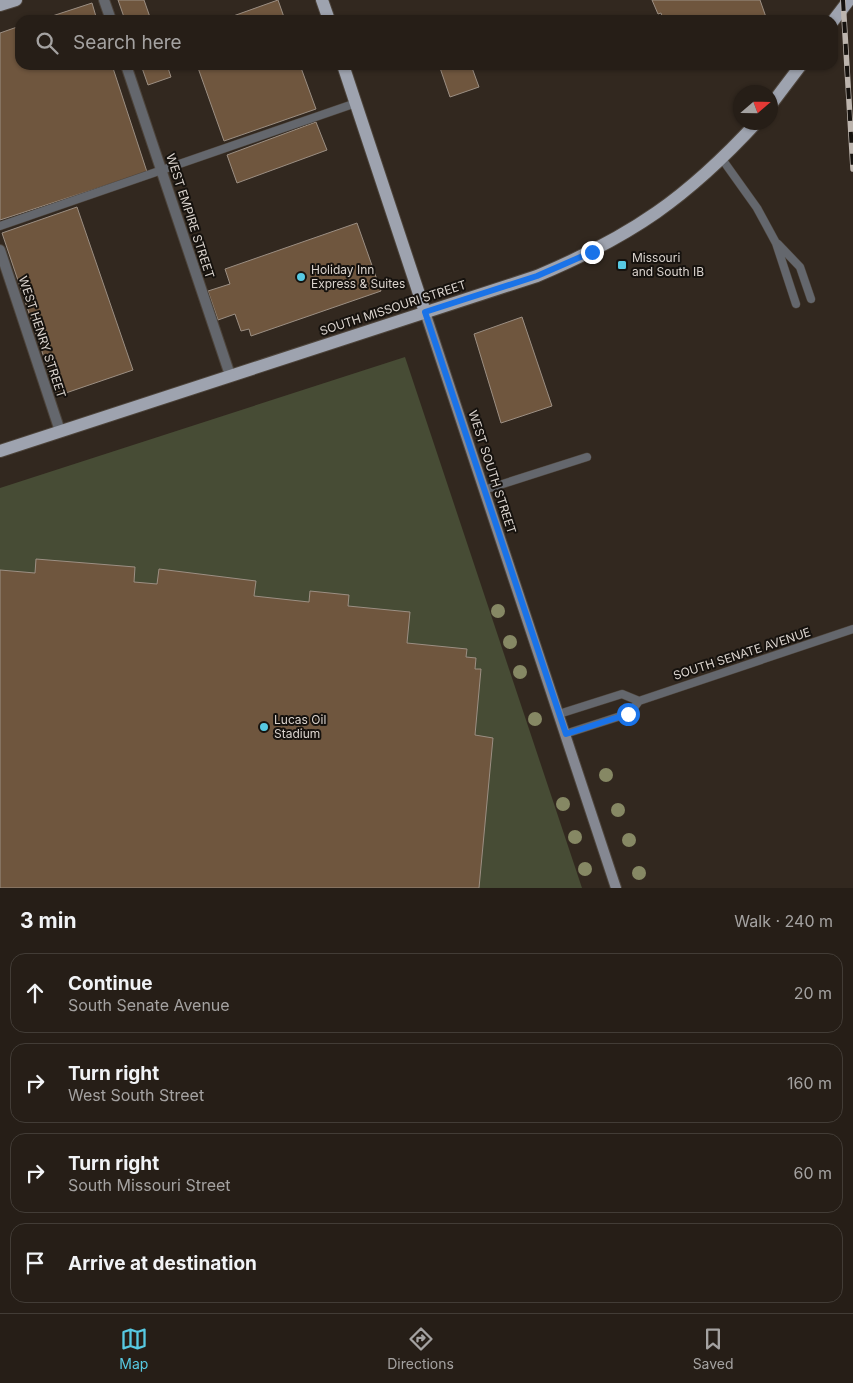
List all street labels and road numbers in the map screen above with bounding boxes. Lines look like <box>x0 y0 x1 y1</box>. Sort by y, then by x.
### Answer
street label: WEST EMPIRE STREET <box>163 151 218 280</box>
street label: WEST HENRY STREET <box>16 274 69 400</box>
street label: SOUTH MISSOURI STREET <box>318 277 468 338</box>
street label: WEST SOUTH STREET <box>465 408 520 536</box>
street label: SOUTH SENATE AVENUE <box>671 624 812 683</box>

